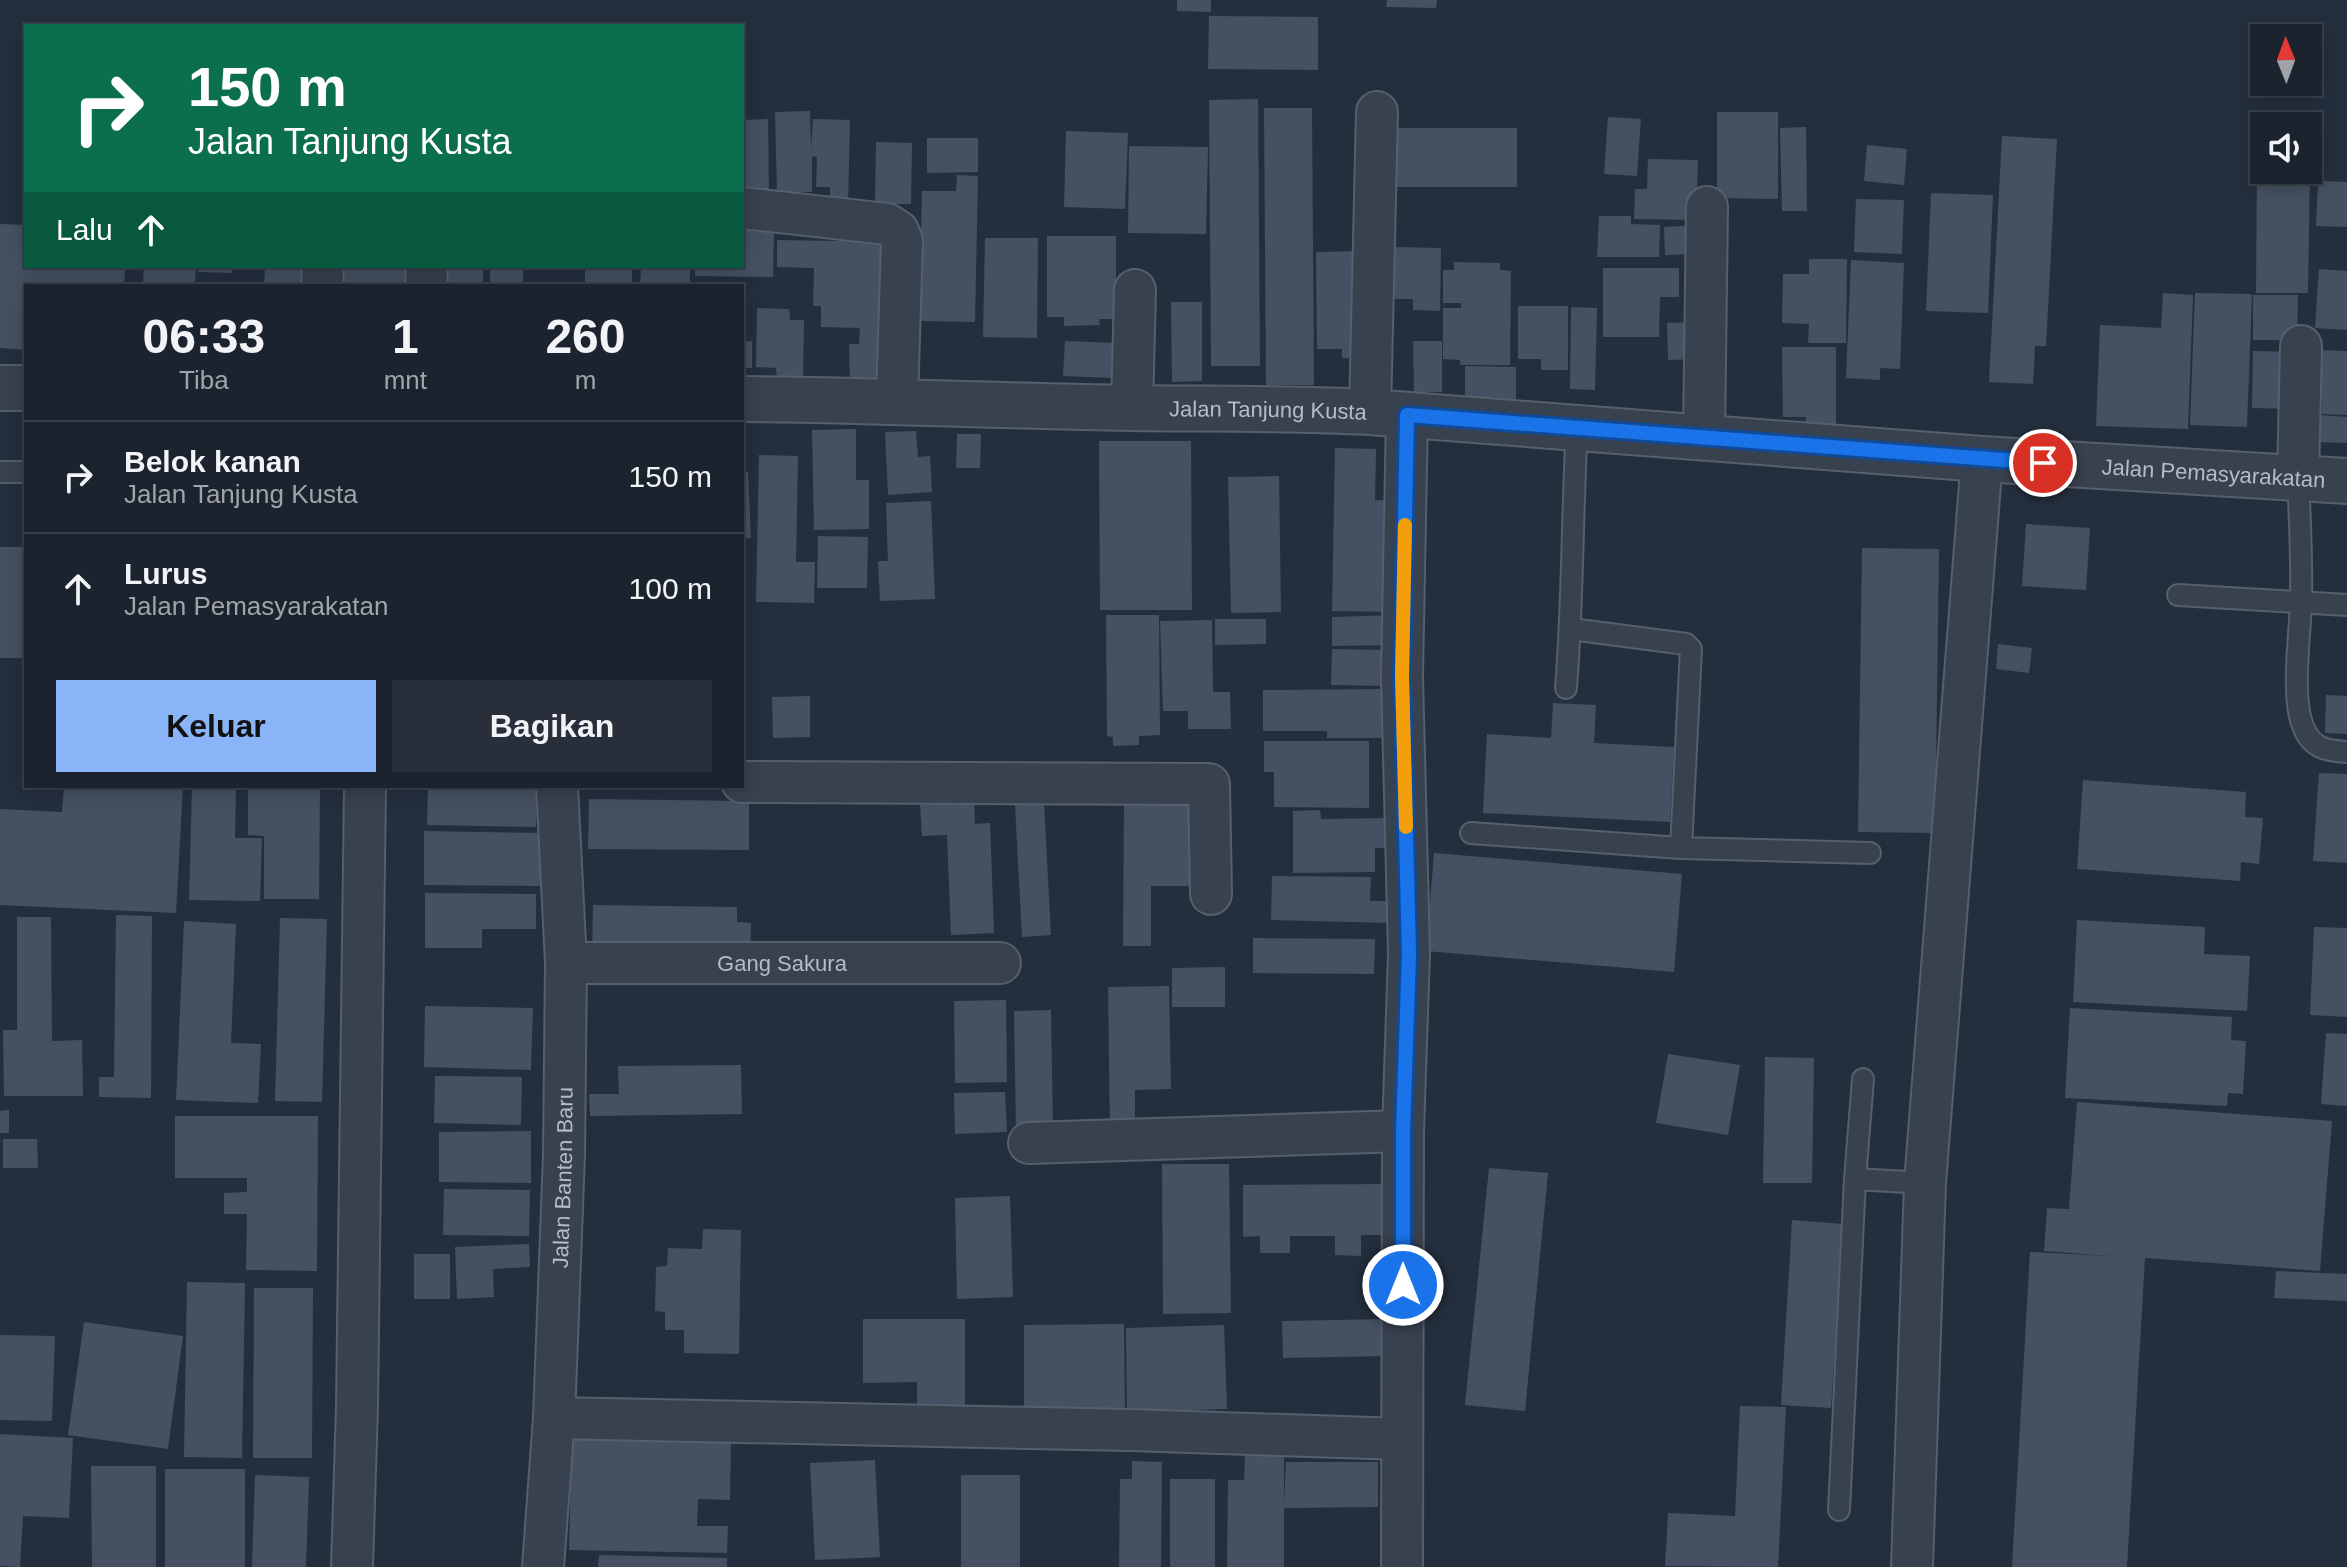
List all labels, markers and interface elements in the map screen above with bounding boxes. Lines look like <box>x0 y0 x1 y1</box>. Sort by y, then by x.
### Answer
north arrow <box>2250 24 2322 96</box>
map controls <box>2250 24 2322 184</box>
text: 150 m <box>188 55 347 118</box>
icon: right <box>56 56 160 160</box>
button: sound <box>2250 112 2322 184</box>
text: Jalan Tanjung Kusta <box>188 121 512 162</box>
icon: ahead <box>129 208 173 252</box>
text: Lalu <box>56 213 113 246</box>
text: 06:33 <box>142 310 265 363</box>
text: 1 <box>392 310 419 363</box>
text: 260 <box>545 310 626 363</box>
text: Tiba <box>179 365 229 395</box>
text: mnt <box>384 365 427 395</box>
text: m <box>575 365 596 395</box>
street label: Jalan Tanjung Kusta <box>1169 396 1368 425</box>
pin <box>2009 429 2077 497</box>
icon: arrive <box>2021 441 2065 485</box>
text: Belok kanan <box>124 445 301 478</box>
street label: Jalan Pemasyarakatan <box>2101 454 2326 493</box>
icon: right <box>56 455 100 499</box>
text: 150 m <box>629 460 712 493</box>
text: Jalan Tanjung Kusta <box>124 479 358 509</box>
text: Lurus <box>124 557 207 590</box>
icon: ahead <box>56 567 100 611</box>
text: 100 m <box>629 572 712 605</box>
text: Jalan Pemasyarakatan <box>124 591 388 621</box>
button: Keluar <box>56 680 376 772</box>
button: Bagikan <box>392 680 712 772</box>
street label: Gang Sakura <box>717 951 848 976</box>
street label: Jalan Banten Baru <box>548 1087 578 1269</box>
position arrow <box>1361 1243 1445 1327</box>

